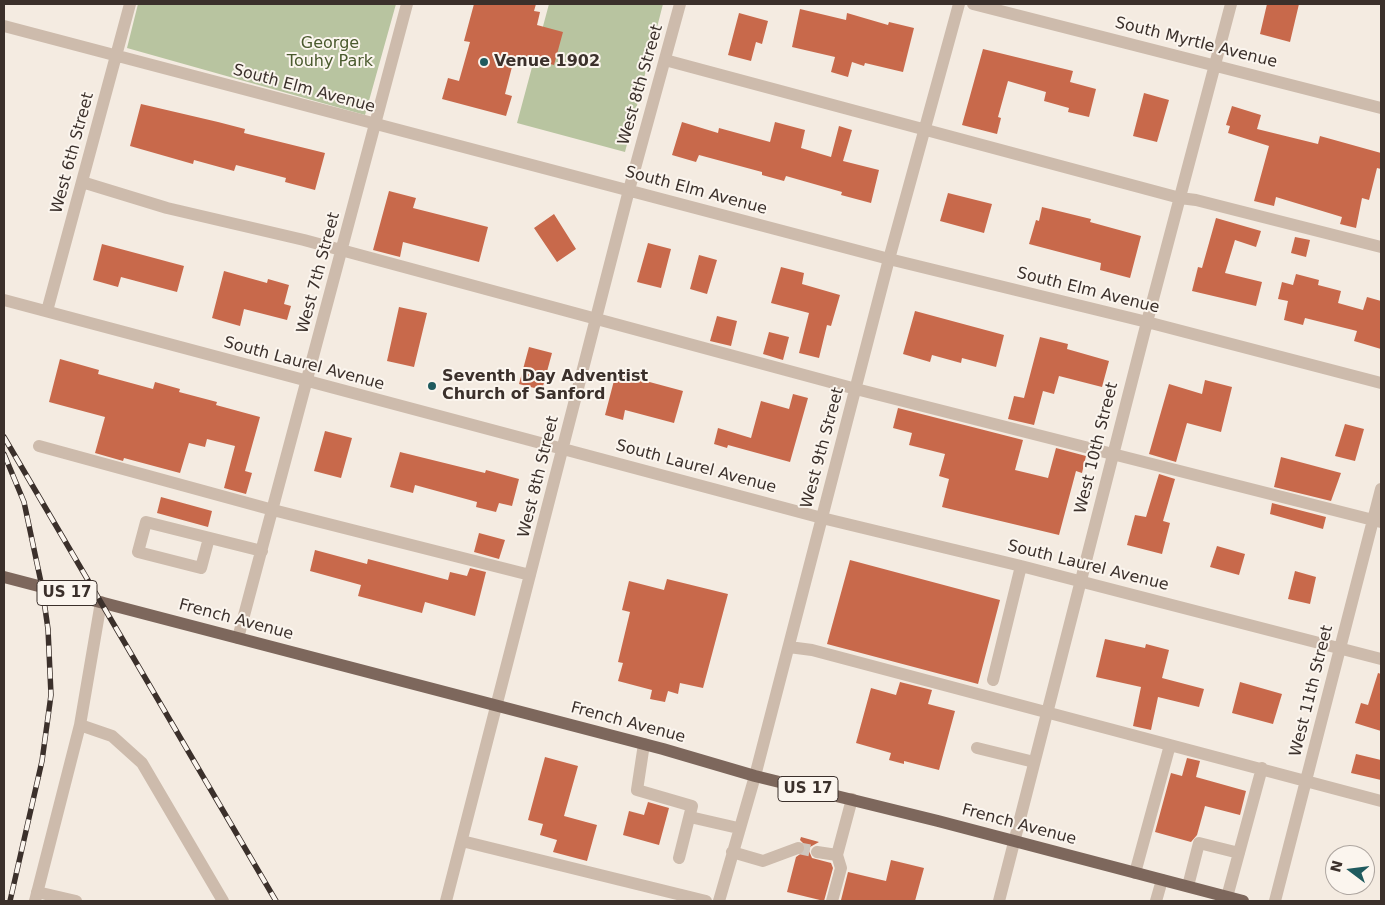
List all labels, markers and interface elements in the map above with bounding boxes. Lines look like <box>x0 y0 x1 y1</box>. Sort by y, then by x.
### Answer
street label: South Myrtle Avenue <box>1113 14 1279 72</box>
street label: West 8th Street <box>615 22 667 148</box>
park label: George Touhy Park <box>287 34 373 72</box>
place label: Venue 1902 <box>494 52 600 72</box>
marker: Venue 1902 <box>478 56 490 68</box>
street label: South Elm Avenue <box>231 61 377 117</box>
street label: West 6th Street <box>48 90 98 216</box>
street label: South Elm Avenue <box>623 163 769 219</box>
street label: West 7th Street <box>294 210 344 336</box>
street label: South Elm Avenue <box>1015 264 1161 318</box>
street label: South Laurel Avenue <box>222 333 386 395</box>
place label: Seventh Day Adventist Church of Sanford <box>442 367 648 405</box>
marker: Seventh Day Adventist Church of Sanford <box>426 380 438 392</box>
street label: West 10th Street <box>1071 380 1123 516</box>
street label: West 9th Street <box>798 385 848 511</box>
street label: West 8th Street <box>515 414 563 540</box>
street label: South Laurel Avenue <box>614 436 778 498</box>
street label: South Laurel Avenue <box>1005 537 1171 595</box>
road number: US 17 <box>37 580 97 606</box>
street label: French Avenue <box>177 595 295 645</box>
street label: West 11th Street <box>1286 623 1338 759</box>
street label: French Avenue <box>569 698 687 748</box>
road number: US 17 <box>778 776 838 802</box>
street label: French Avenue <box>960 800 1078 850</box>
north arrow <box>1325 845 1375 895</box>
text: N <box>1327 859 1346 874</box>

